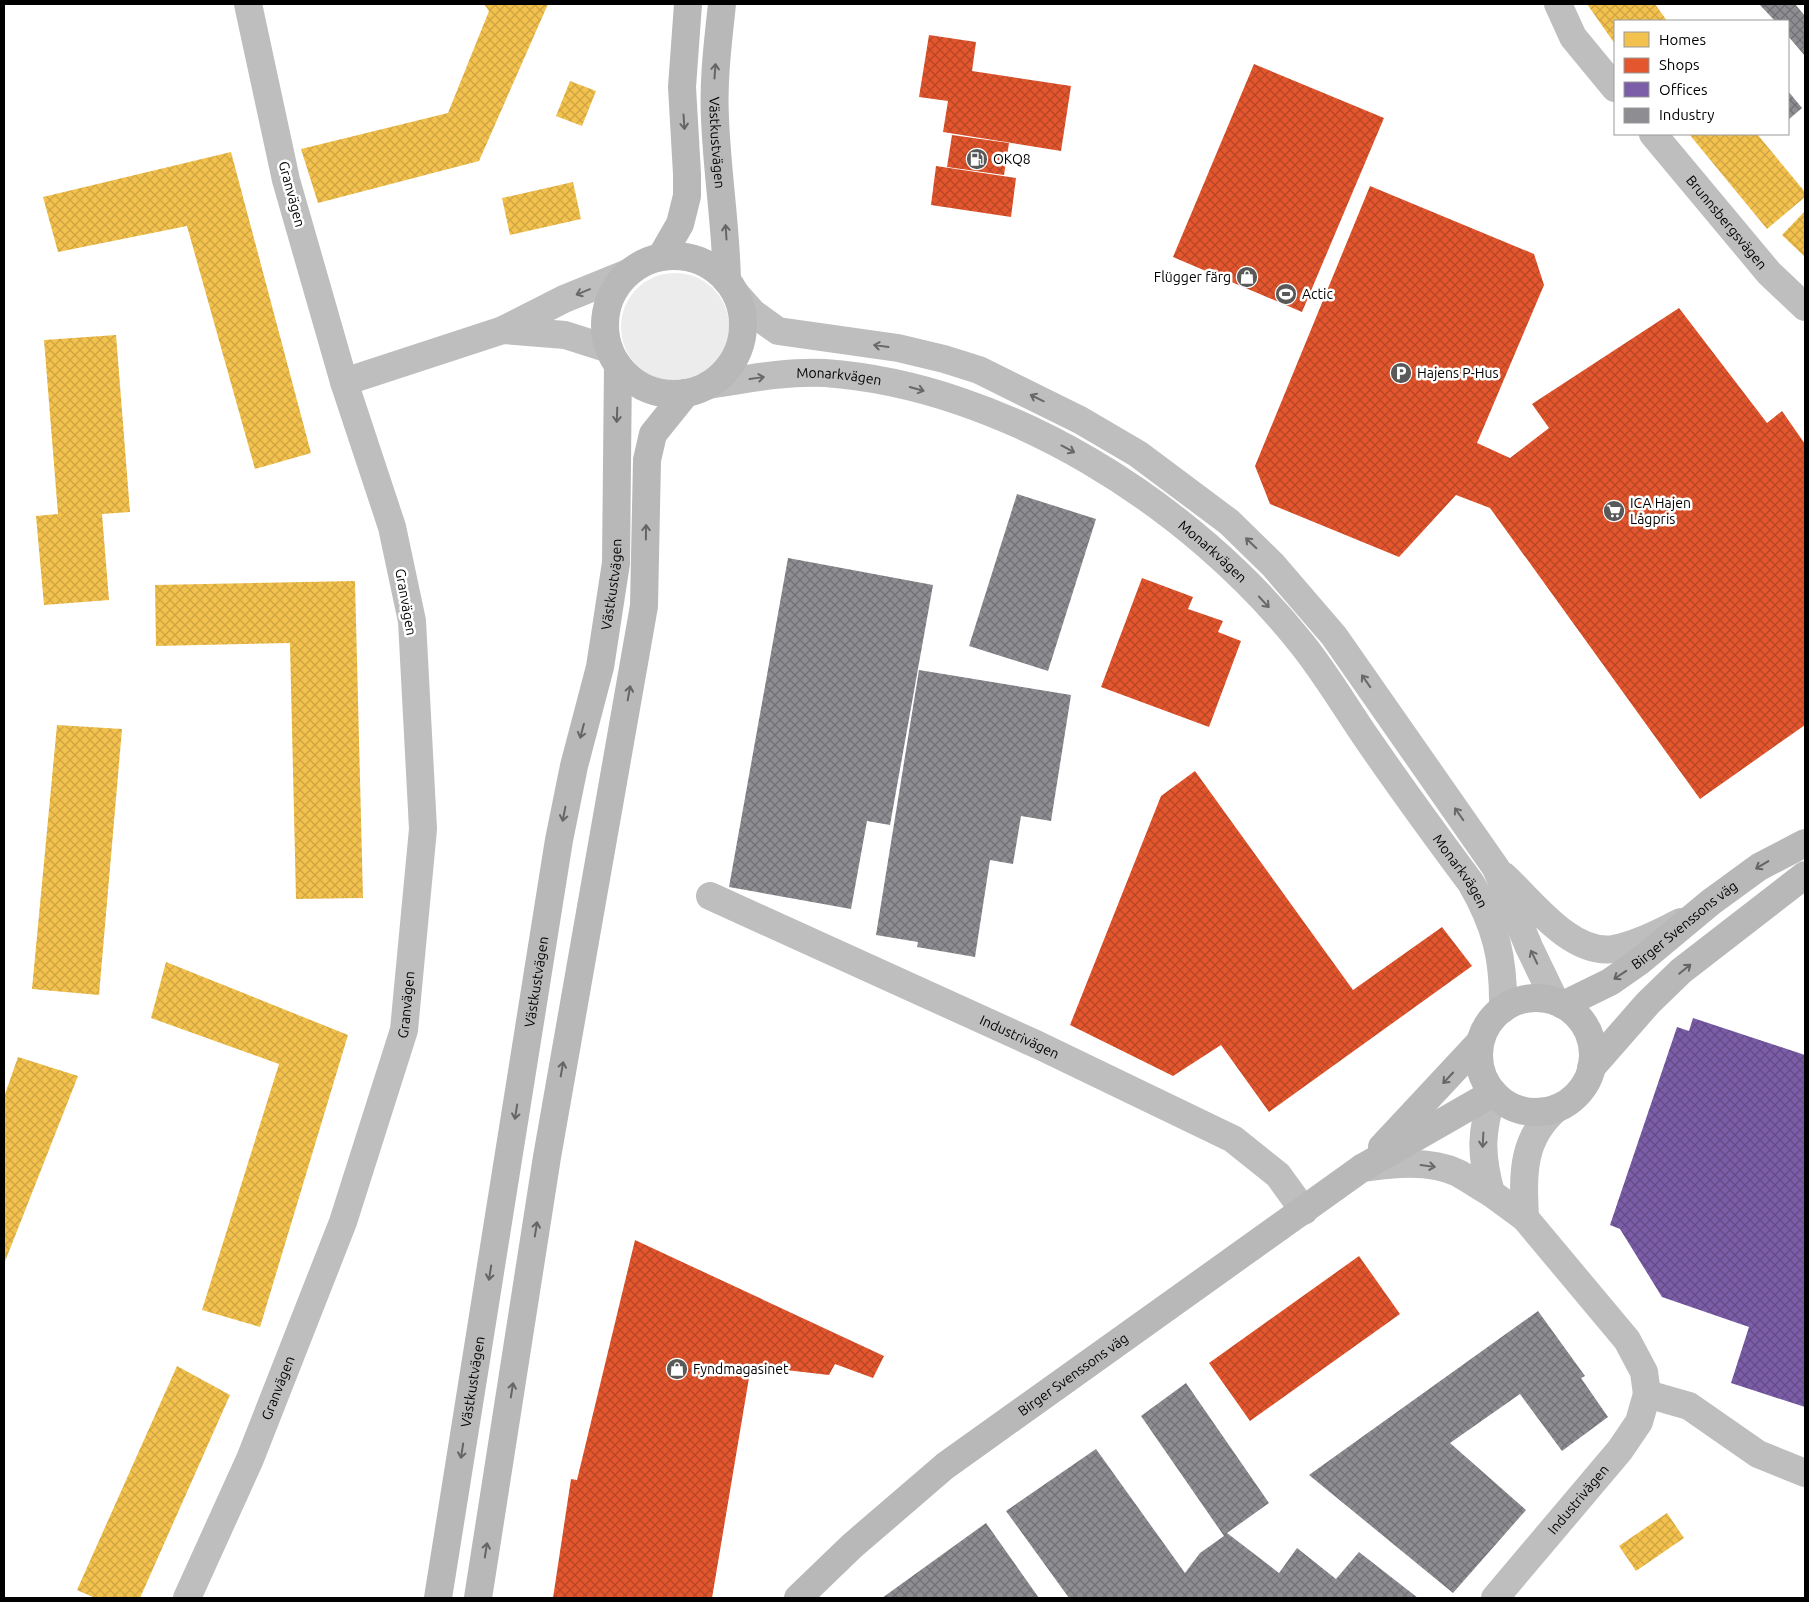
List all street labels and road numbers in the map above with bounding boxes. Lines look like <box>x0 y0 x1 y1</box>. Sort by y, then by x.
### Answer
street label: Västkustvägen <box>707 97 728 189</box>
street label: Granvägen <box>276 159 308 229</box>
street label: Brunnsbergsvägen <box>1683 172 1770 273</box>
street label: Monarkvägen <box>796 365 883 388</box>
street label: Monarkvägen <box>1175 517 1250 586</box>
street label: Västkustvägen <box>598 539 624 631</box>
street label: Granvägen <box>392 567 420 637</box>
street label: Monarkvägen <box>1430 831 1491 911</box>
street label: Birger Svenssons väg <box>1628 878 1740 973</box>
street label: Västkustvägen <box>521 935 552 1028</box>
street label: Granvägen <box>394 970 418 1040</box>
street label: Industrivägen <box>977 1012 1062 1062</box>
street label: Birger Svenssons väg <box>1015 1330 1131 1419</box>
street label: Västkustvägen <box>457 1335 488 1428</box>
street label: Granvägen <box>258 1354 298 1422</box>
street label: Industrivägen <box>1544 1461 1612 1537</box>

